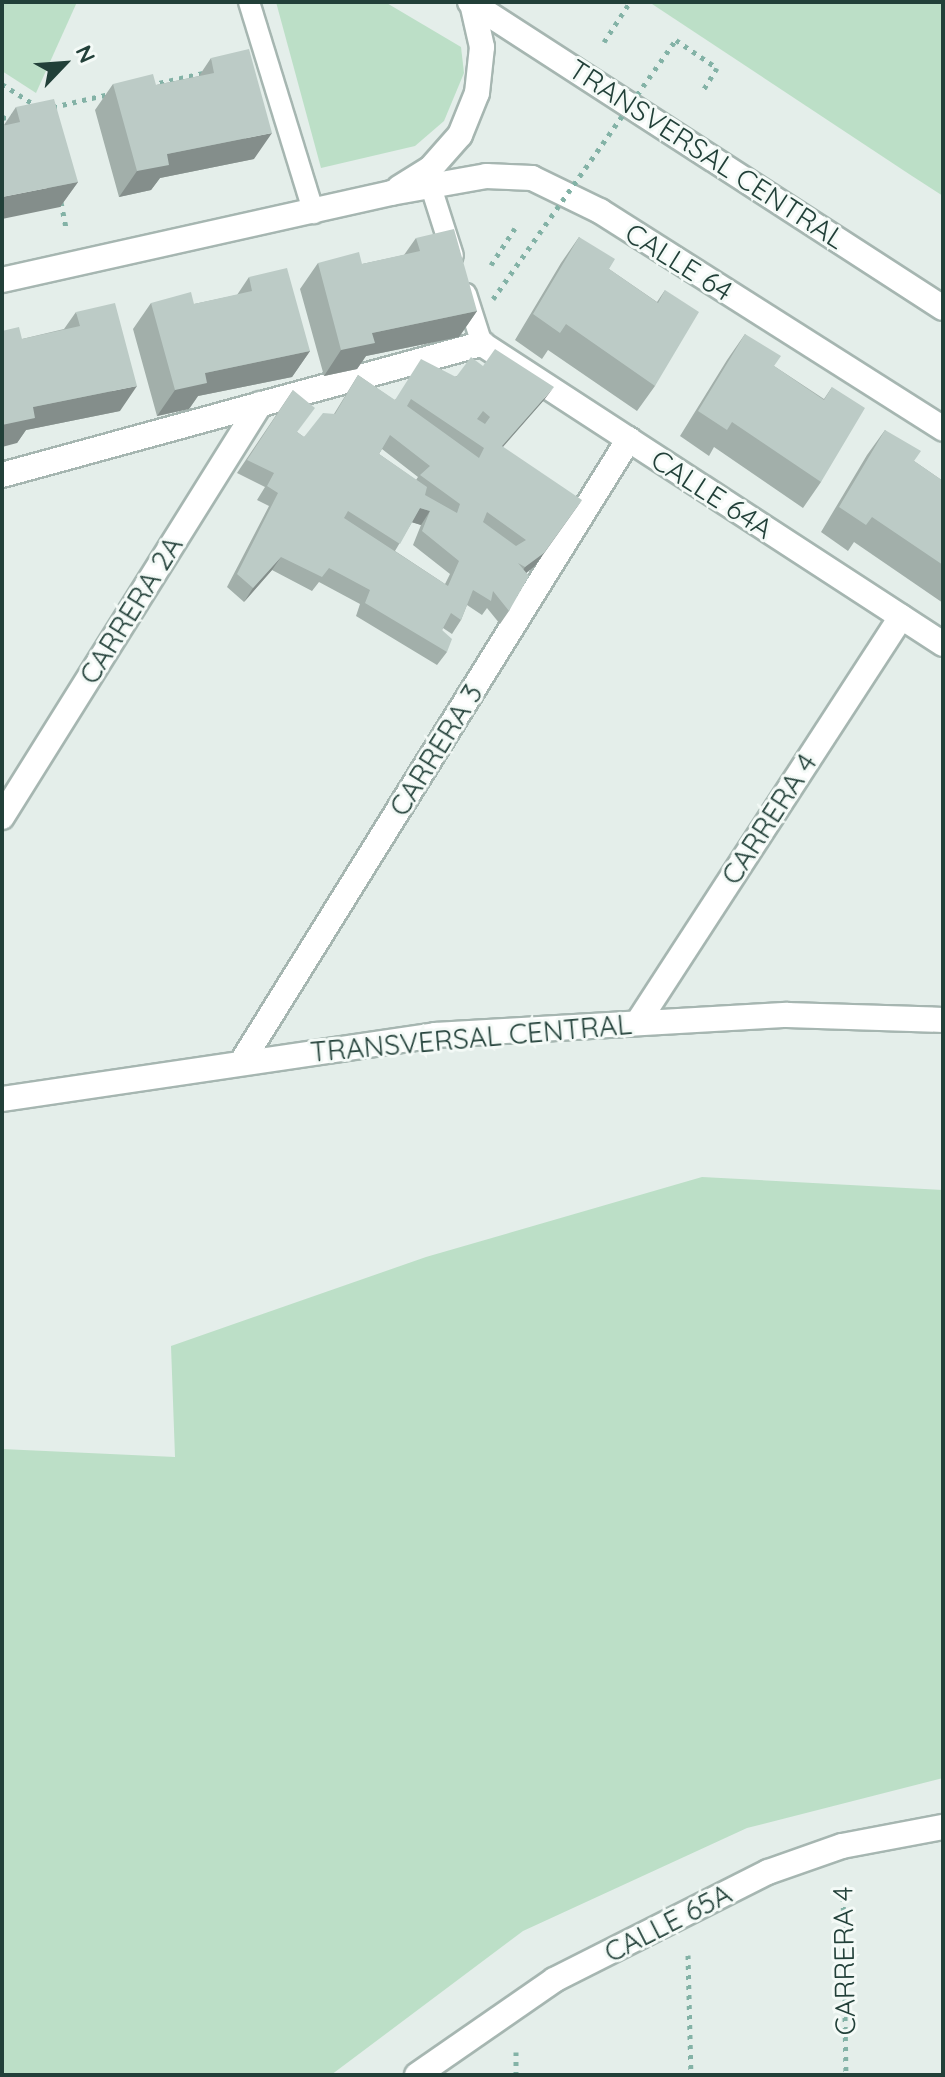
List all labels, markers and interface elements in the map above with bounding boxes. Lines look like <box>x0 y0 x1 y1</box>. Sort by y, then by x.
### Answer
north arrow <box>24 24 104 104</box>
text: N <box>70 41 102 67</box>
street label: TRANSVERSAL CENTRAL <box>562 52 852 256</box>
street label: CALLE 64 <box>619 216 739 308</box>
street label: CALLE 64A <box>645 442 779 546</box>
street label: CARRERA 2A <box>72 530 190 690</box>
street label: CARRERA 3 <box>382 678 490 822</box>
street label: CARRERA 4 <box>714 747 824 891</box>
street label: TRANSVERSAL CENTRAL <box>309 1007 633 1069</box>
street label: CALLE 65A <box>599 1877 737 1969</box>
street label: CARRERA 4 <box>826 1886 862 2036</box>

